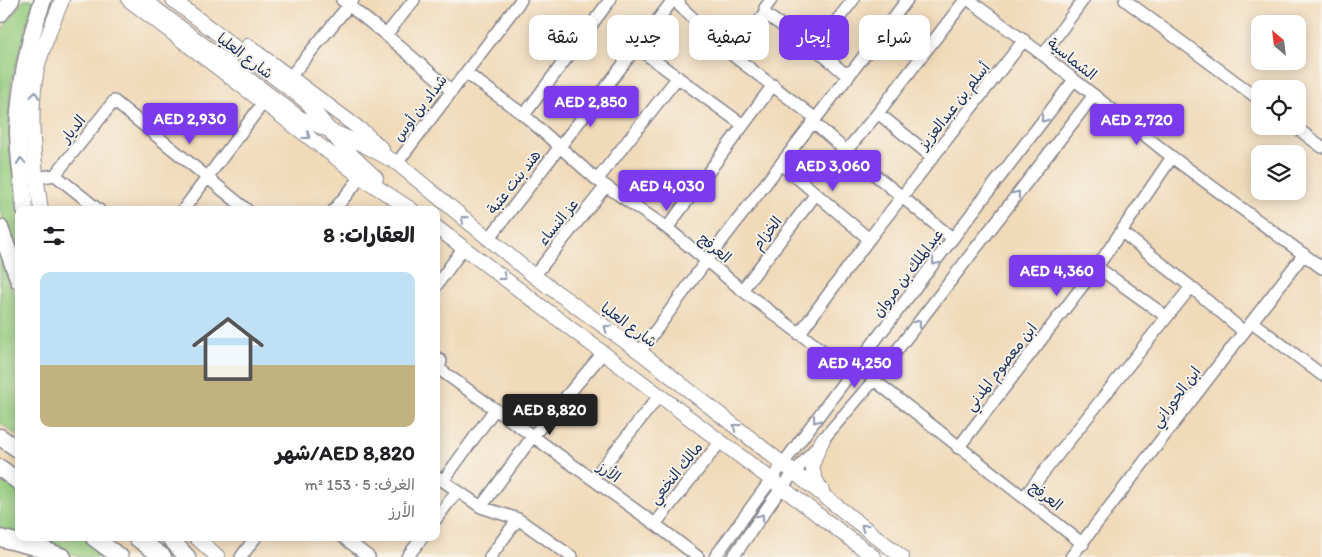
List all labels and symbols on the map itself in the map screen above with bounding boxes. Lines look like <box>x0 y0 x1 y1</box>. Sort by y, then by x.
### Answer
north arrow <box>1251 15 1306 70</box>
street label: شارع العليا <box>213 29 276 84</box>
street label: الشماسية <box>1044 34 1100 84</box>
street label: أسلم بن عبدالعزيز <box>913 59 995 156</box>
street label: شداد بن أوس <box>389 71 451 145</box>
pin: AED 2,850 <box>534 86 648 128</box>
one-way arrow <box>29 90 40 98</box>
pin: AED 2,930 <box>133 102 247 145</box>
pin: AED 2,720 <box>1080 104 1194 146</box>
street label: الديار <box>56 112 89 147</box>
one-way arrow <box>1042 113 1050 122</box>
one-way arrow <box>301 130 311 139</box>
street label: هند بنت عتبة <box>483 146 545 218</box>
pin: AED 3,060 <box>776 150 890 192</box>
one-way arrow <box>16 157 27 165</box>
pin: AED 4,030 <box>610 170 724 212</box>
one-way arrow <box>1012 191 1020 200</box>
street label: عز النساء <box>534 195 582 249</box>
street label: الخزام <box>748 213 788 255</box>
one-way arrow <box>460 216 469 225</box>
street label: عبدالملك بن مروان <box>869 225 947 321</box>
street label: العرفج <box>694 229 735 268</box>
pin: AED 4,360 <box>1000 254 1114 297</box>
one-way arrow <box>932 256 941 266</box>
one-way arrow <box>497 271 507 280</box>
street label: شارع العليا <box>597 299 661 352</box>
one-way arrow <box>912 319 921 329</box>
street label: ابن معصوم المدني <box>961 320 1044 417</box>
one-way arrow <box>603 325 613 334</box>
pin: AED 4,250 <box>798 346 912 389</box>
street label: ابن الحوراني <box>1147 363 1208 433</box>
pin: AED 8,820 <box>493 394 607 436</box>
one-way arrow <box>814 414 822 423</box>
one-way arrow <box>733 424 742 432</box>
street label: مالك النخعي <box>645 438 710 510</box>
street label: الأرز <box>593 456 625 486</box>
street label: العرفج <box>1025 478 1066 515</box>
one-way arrow <box>755 513 764 523</box>
one-way arrow <box>861 525 870 533</box>

